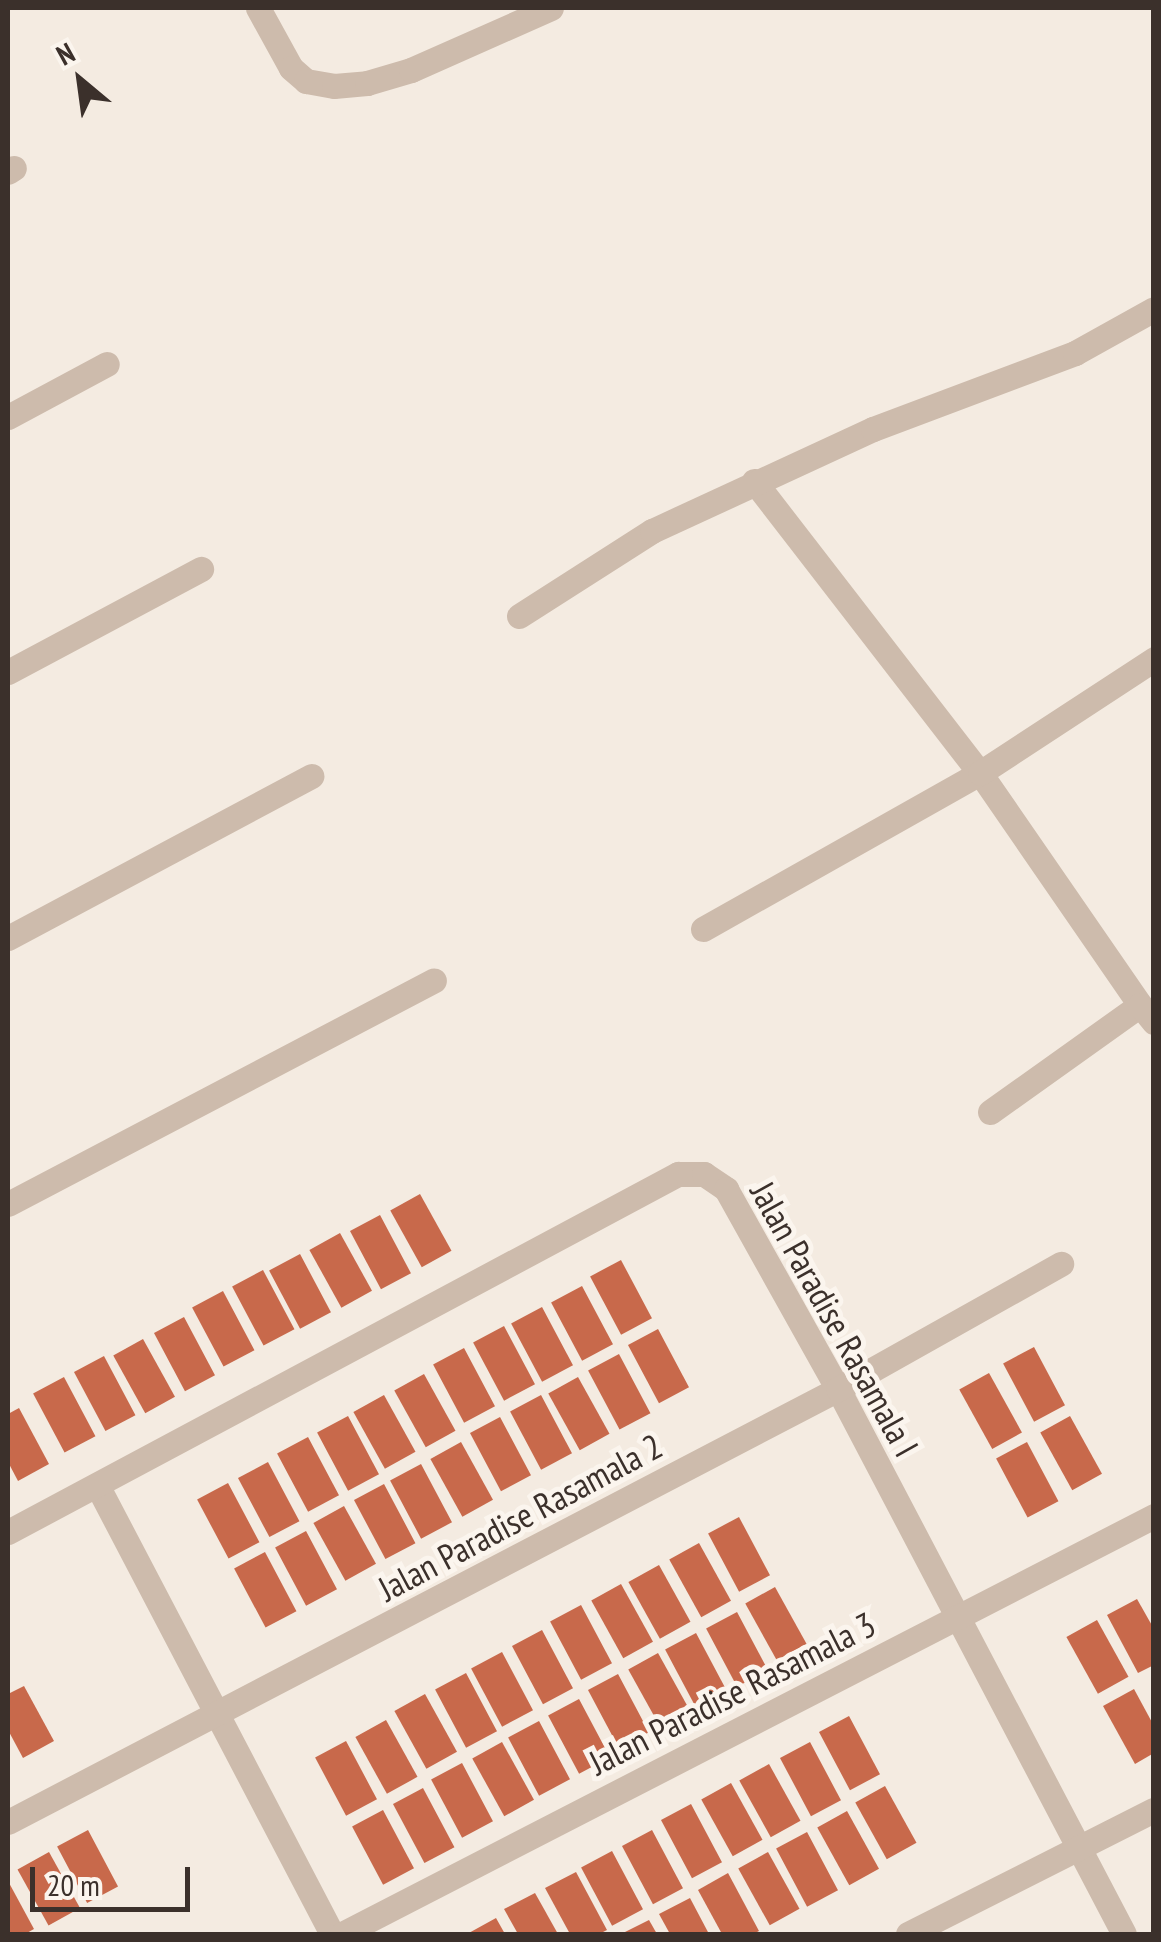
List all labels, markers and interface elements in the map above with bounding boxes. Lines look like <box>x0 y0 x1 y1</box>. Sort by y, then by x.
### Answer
north arrow <box>30 30 130 130</box>
text: N <box>50 33 81 73</box>
street label: Jalan Paradise Rasamala I <box>742 1174 928 1464</box>
street label: Jalan Paradise Rasamala 2 <box>371 1425 669 1609</box>
street label: Jalan Paradise Rasamala 3 <box>582 1603 882 1783</box>
scale bar <box>35 1847 195 1909</box>
text: 20 m <box>47 1865 100 1904</box>

